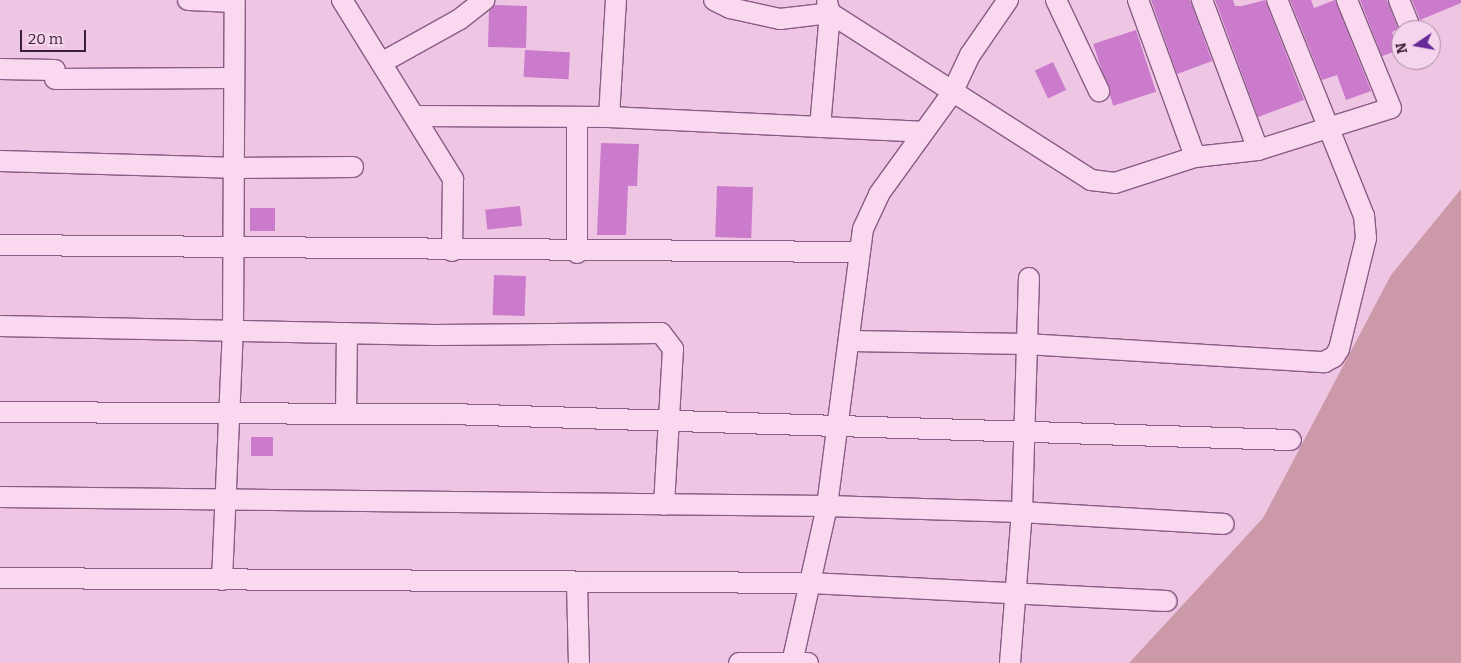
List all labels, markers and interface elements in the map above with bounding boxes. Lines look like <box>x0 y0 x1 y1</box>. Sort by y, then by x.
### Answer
scale bar <box>22 20 89 52</box>
north arrow <box>1391 20 1441 70</box>
text: 20 m <box>28 30 63 48</box>
text: N <box>1392 41 1411 55</box>

